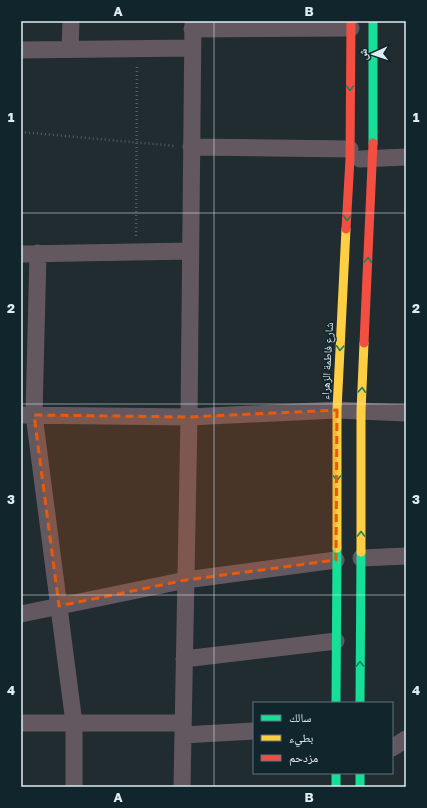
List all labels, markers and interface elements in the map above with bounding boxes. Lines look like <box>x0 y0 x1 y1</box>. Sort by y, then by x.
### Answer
text: A <box>113 3 123 19</box>
text: B <box>304 3 314 19</box>
north arrow <box>353 34 393 74</box>
text: ش <box>356 48 371 61</box>
one-way arrow <box>346 85 354 91</box>
text: 1 <box>8 109 15 125</box>
text: 1 <box>413 109 420 125</box>
one-way arrow <box>343 215 352 221</box>
one-way arrow <box>364 257 372 263</box>
text: 2 <box>7 300 15 316</box>
text: 2 <box>412 300 420 316</box>
street label: شارع فاطمة الزهراء <box>318 322 336 400</box>
one-way arrow <box>336 345 344 351</box>
one-way arrow <box>358 387 367 393</box>
one-way arrow <box>333 475 341 481</box>
text: 3 <box>7 491 15 507</box>
text: 3 <box>412 491 420 507</box>
one-way arrow <box>357 531 365 537</box>
one-way arrow <box>356 661 364 667</box>
text: 4 <box>7 682 15 698</box>
text: 4 <box>412 682 420 698</box>
legend <box>253 702 393 774</box>
text: سالك <box>289 710 311 725</box>
text: بطيء <box>289 730 313 748</box>
text: مزدحم <box>289 750 318 766</box>
text: A <box>113 789 123 805</box>
text: B <box>304 789 314 805</box>

